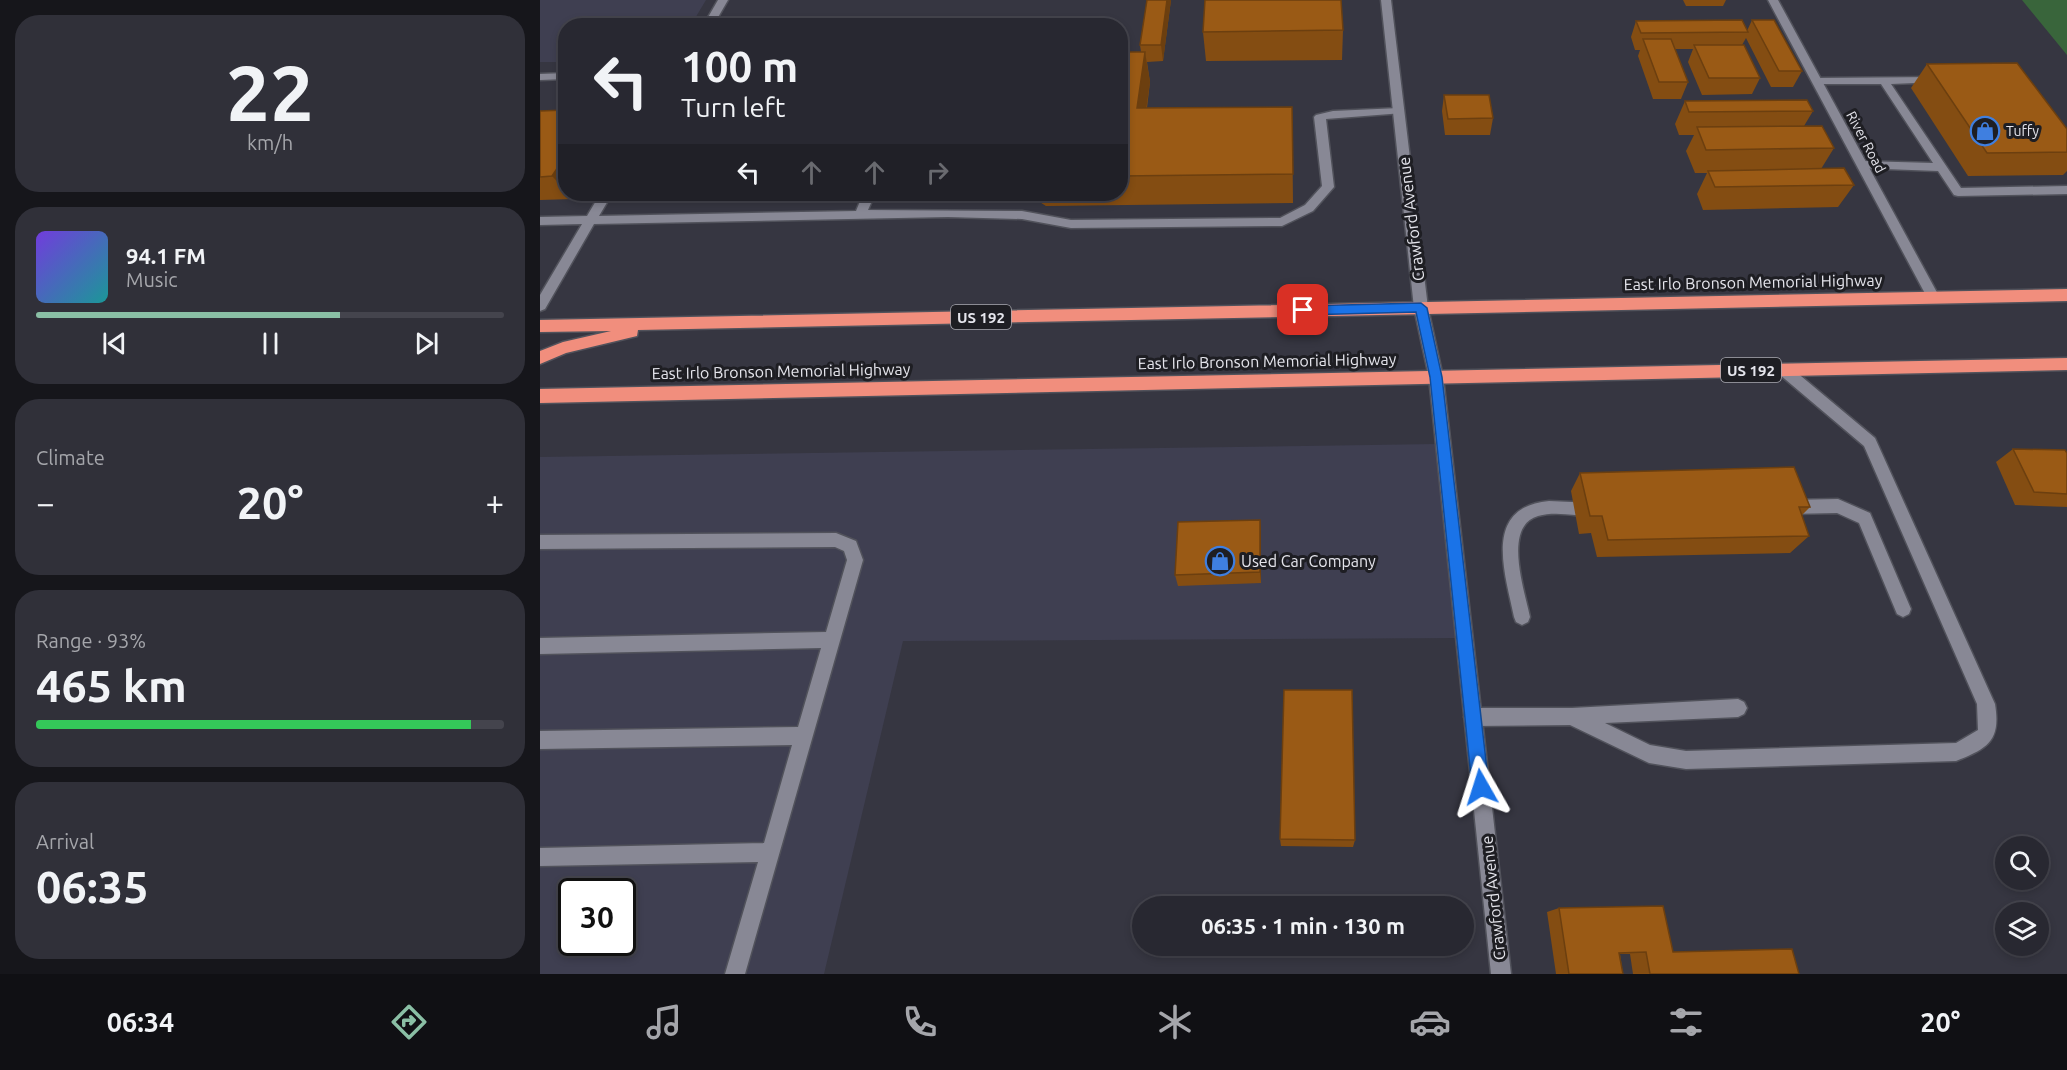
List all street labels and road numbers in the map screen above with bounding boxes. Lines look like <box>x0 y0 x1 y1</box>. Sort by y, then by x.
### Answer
street label: River Road <box>1843 108 1889 176</box>
street label: Crawford Avenue <box>1394 156 1428 282</box>
street label: East Irlo Bronson Memorial Highway <box>1623 271 1883 293</box>
road number: US 192 <box>951 305 1011 329</box>
street label: East Irlo Bronson Memorial Highway <box>1137 350 1397 372</box>
road number: US 192 <box>1721 358 1781 382</box>
street label: East Irlo Bronson Memorial Highway <box>651 360 911 382</box>
street label: Crawford Avenue <box>1478 835 1508 961</box>

